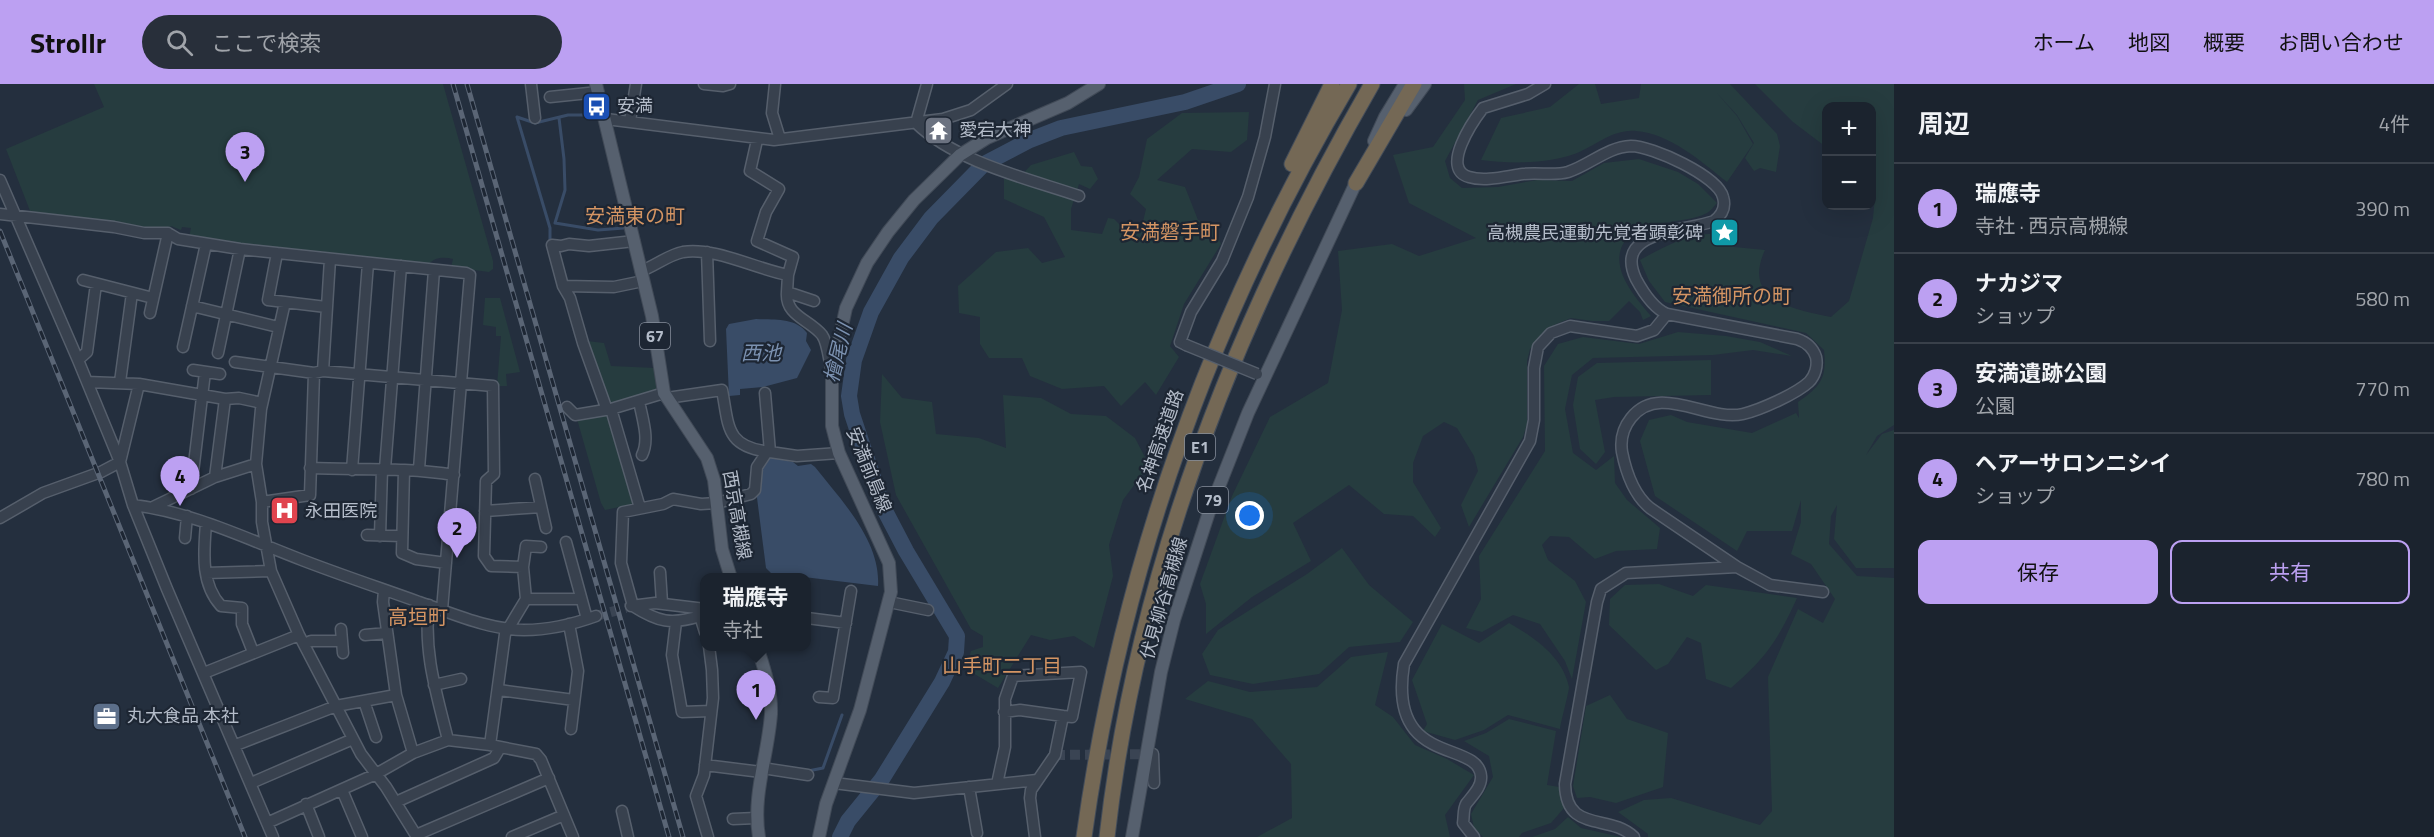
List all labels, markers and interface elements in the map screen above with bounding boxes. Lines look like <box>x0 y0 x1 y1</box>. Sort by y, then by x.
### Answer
search box <box>142 15 562 69</box>
text: Strollr <box>30 21 106 64</box>
icon: search <box>163 26 196 59</box>
text: ここで検索 <box>211 26 321 60</box>
text: ホーム <box>2033 26 2095 58</box>
text: 地図 <box>2128 26 2170 58</box>
text: 概要 <box>2203 26 2245 58</box>
text: お問い合わせ <box>2278 26 2404 58</box>
bus stop icon: 安満 <box>580 90 612 122</box>
place label: 安満 <box>617 92 653 119</box>
map controls <box>1822 102 1876 210</box>
button: + <box>1822 102 1876 156</box>
text: 周辺 <box>1918 104 1970 143</box>
text: 4件 <box>2379 108 2410 139</box>
temple icon: 愛宕大神 <box>922 114 954 146</box>
place label: 愛宕大神 <box>959 116 1031 143</box>
pin: 3 <box>226 132 264 182</box>
button: − <box>1822 156 1876 210</box>
text: 瑞應寺 <box>1975 176 2041 210</box>
text: 1 <box>1932 193 1943 224</box>
text: 390 m <box>2355 193 2410 224</box>
district label: 安満東の町 <box>585 200 685 231</box>
text: 寺社 · 西京高槻線 <box>1975 210 2128 241</box>
district label: 安満磐手町 <box>1120 216 1220 247</box>
place icon: 高槻農民運動先覚者顕彰碑 <box>1708 217 1740 249</box>
place label: 高槻農民運動先覚者顕彰碑 <box>1487 219 1703 246</box>
text: ナカジマ <box>1975 266 2063 300</box>
district label: 安満御所の町 <box>1672 280 1792 311</box>
text: 2 <box>1932 283 1943 314</box>
text: 580 m <box>2355 283 2410 314</box>
text: ショップ <box>1975 300 2055 331</box>
water label: 檜尾川 <box>815 318 860 386</box>
road number: 67 <box>640 323 670 349</box>
water label: 西池 <box>741 337 783 368</box>
text: 安満遺跡公園 <box>1975 356 2107 390</box>
text: 3 <box>1932 373 1943 404</box>
text: 770 m <box>2355 373 2410 404</box>
street label: 名神高速道路 <box>1129 385 1190 496</box>
text: 公園 <box>1975 390 2015 421</box>
street label: 安満前島線 <box>840 423 899 517</box>
road number: E1 <box>1185 434 1215 460</box>
text: ヘアーサロンニシイ <box>1975 446 2171 480</box>
pin: 4 <box>160 456 200 506</box>
text: 4 <box>1932 463 1943 494</box>
text: 780 m <box>2355 463 2410 494</box>
street label: 西京高槻線 <box>716 468 759 562</box>
text: ショップ <box>1975 480 2055 511</box>
road number: 79 <box>1198 487 1228 513</box>
hospital icon: 永田医院 <box>268 495 300 527</box>
place label: 永田医院 <box>305 497 377 524</box>
your location <box>1235 501 1264 530</box>
pin: 2 <box>438 508 476 558</box>
street label: 伏見柳谷高槻線 <box>1133 534 1194 662</box>
button: 保存 <box>1918 540 2158 604</box>
button: 共有 <box>2170 540 2410 604</box>
popup <box>700 573 811 651</box>
text: 瑞應寺 <box>722 580 789 614</box>
district label: 高垣町 <box>388 601 448 632</box>
text: 寺社 <box>722 614 762 645</box>
district label: 山手町二丁目 <box>942 650 1062 681</box>
pin: 1 <box>736 670 776 720</box>
office icon: 丸大食品 本社 <box>90 700 122 732</box>
place label: 丸大食品 本社 <box>127 702 239 729</box>

